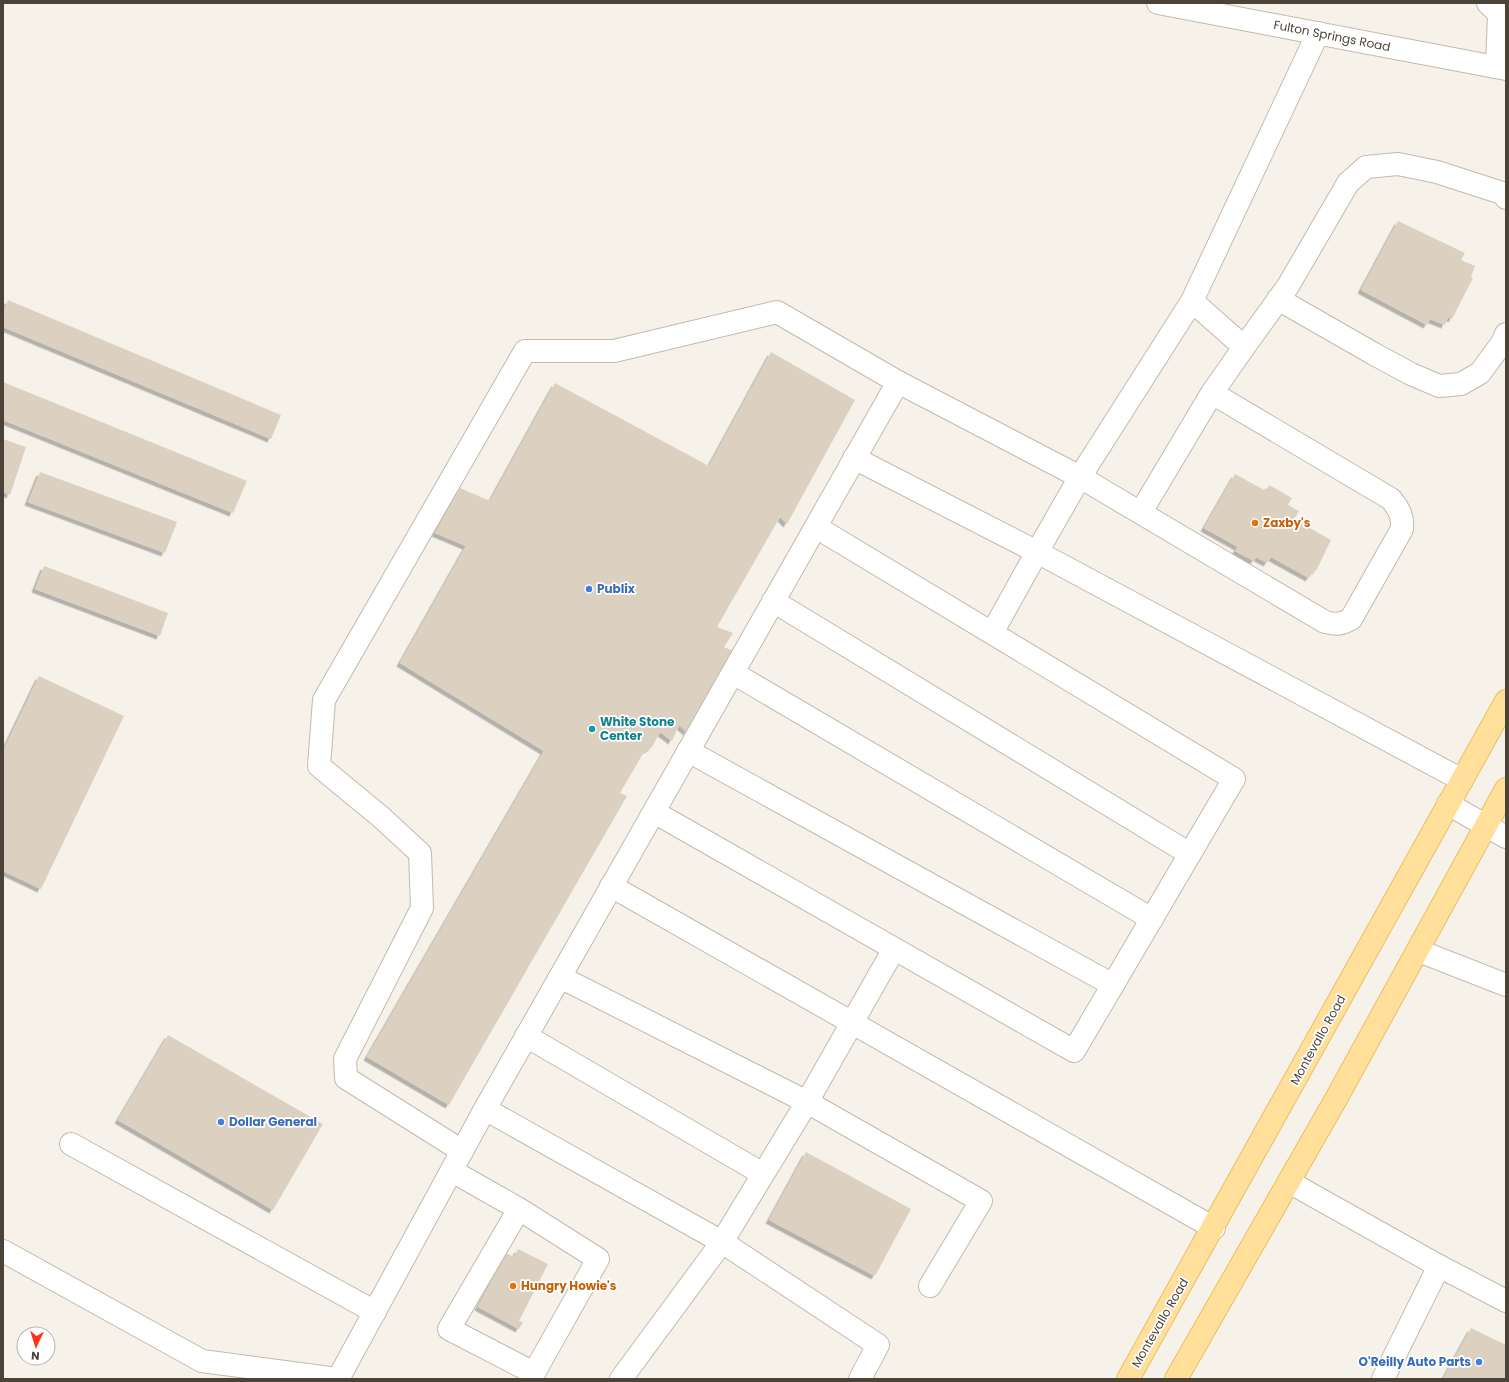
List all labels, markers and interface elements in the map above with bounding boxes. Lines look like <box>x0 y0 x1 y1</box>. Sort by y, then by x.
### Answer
street label: Fulton Springs Road <box>1272 16 1392 55</box>
place label: Zaxby's <box>1263 514 1311 531</box>
marker: Zaxby's <box>1250 518 1260 528</box>
place label: Publix <box>597 580 636 597</box>
marker: Publix <box>584 584 594 594</box>
place label: White Stone Center <box>600 713 675 744</box>
marker: White Stone Center <box>587 724 597 734</box>
street label: Montevallo Road <box>1286 992 1349 1088</box>
place label: Dollar General <box>229 1113 317 1130</box>
marker: Dollar General <box>216 1117 226 1127</box>
street label: Montevallo Road <box>1127 1275 1192 1370</box>
place label: Hungry Howie's <box>521 1277 617 1294</box>
marker: Hungry Howie's <box>508 1281 518 1291</box>
north arrow <box>16 1326 56 1366</box>
text: N <box>31 1348 40 1364</box>
place label: O'Reilly Auto Parts <box>1359 1353 1471 1370</box>
marker: O'Reilly Auto Parts <box>1474 1357 1484 1367</box>

